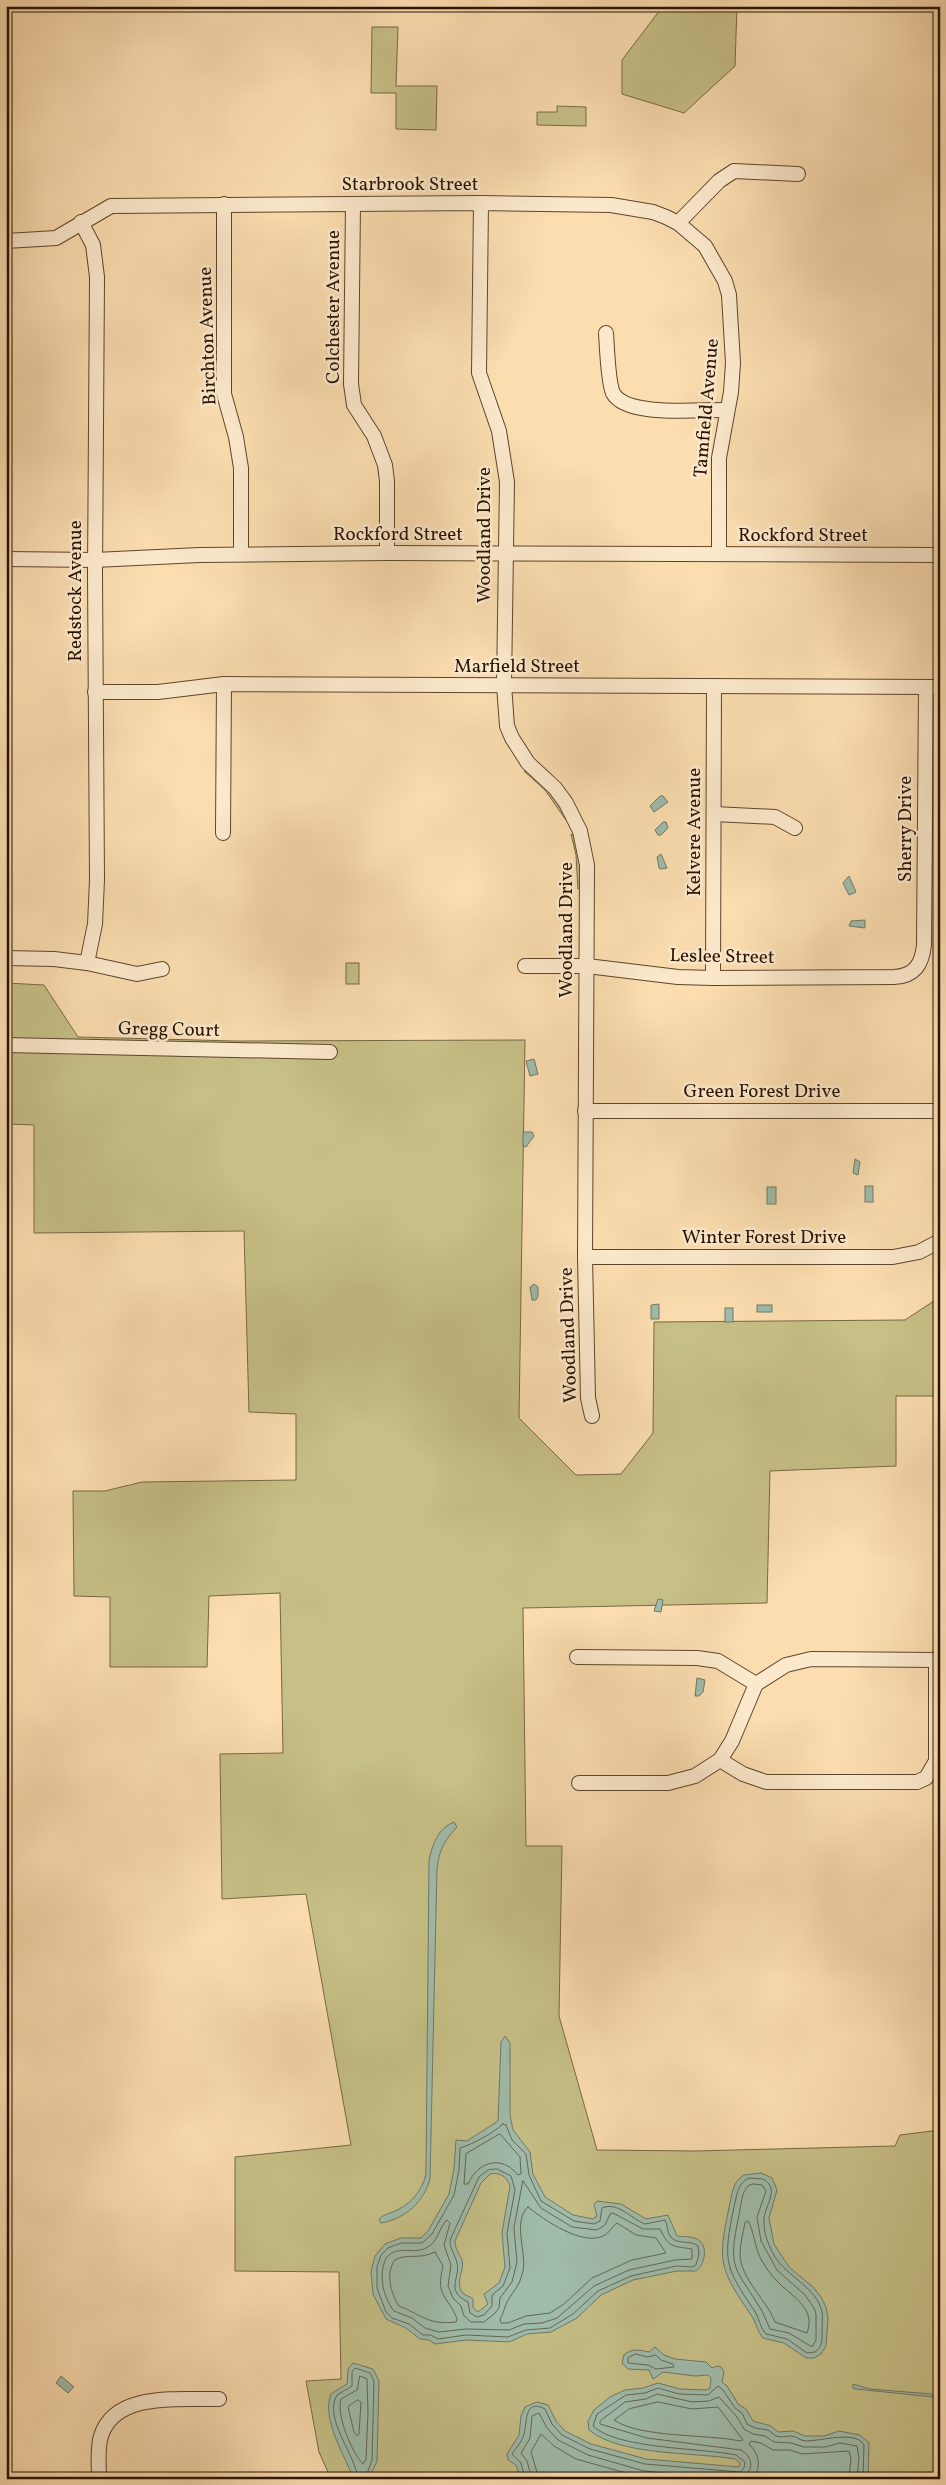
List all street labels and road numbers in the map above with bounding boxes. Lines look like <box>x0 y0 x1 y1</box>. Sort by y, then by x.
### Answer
street label: Starbrook Street <box>342 172 479 198</box>
street label: Colchester Avenue <box>321 230 347 384</box>
street label: Birchton Avenue <box>193 266 223 406</box>
street label: Tamfield Avenue <box>688 337 726 479</box>
street label: Woodland Drive <box>472 467 498 603</box>
street label: Redstock Avenue <box>63 520 89 662</box>
street label: Rockford Street <box>333 522 463 548</box>
street label: Rockford Street <box>738 523 868 549</box>
street label: Marfield Street <box>454 654 580 680</box>
street label: Kelvere Avenue <box>682 768 708 896</box>
street label: Sherry Drive <box>893 776 919 882</box>
street label: Woodland Drive <box>554 862 580 998</box>
street label: Leslee Street <box>669 943 775 971</box>
street label: Gregg Court <box>118 1016 221 1044</box>
street label: Green Forest Drive <box>684 1079 840 1105</box>
street label: Winter Forest Drive <box>682 1225 846 1251</box>
street label: Woodland Drive <box>554 1267 584 1403</box>

